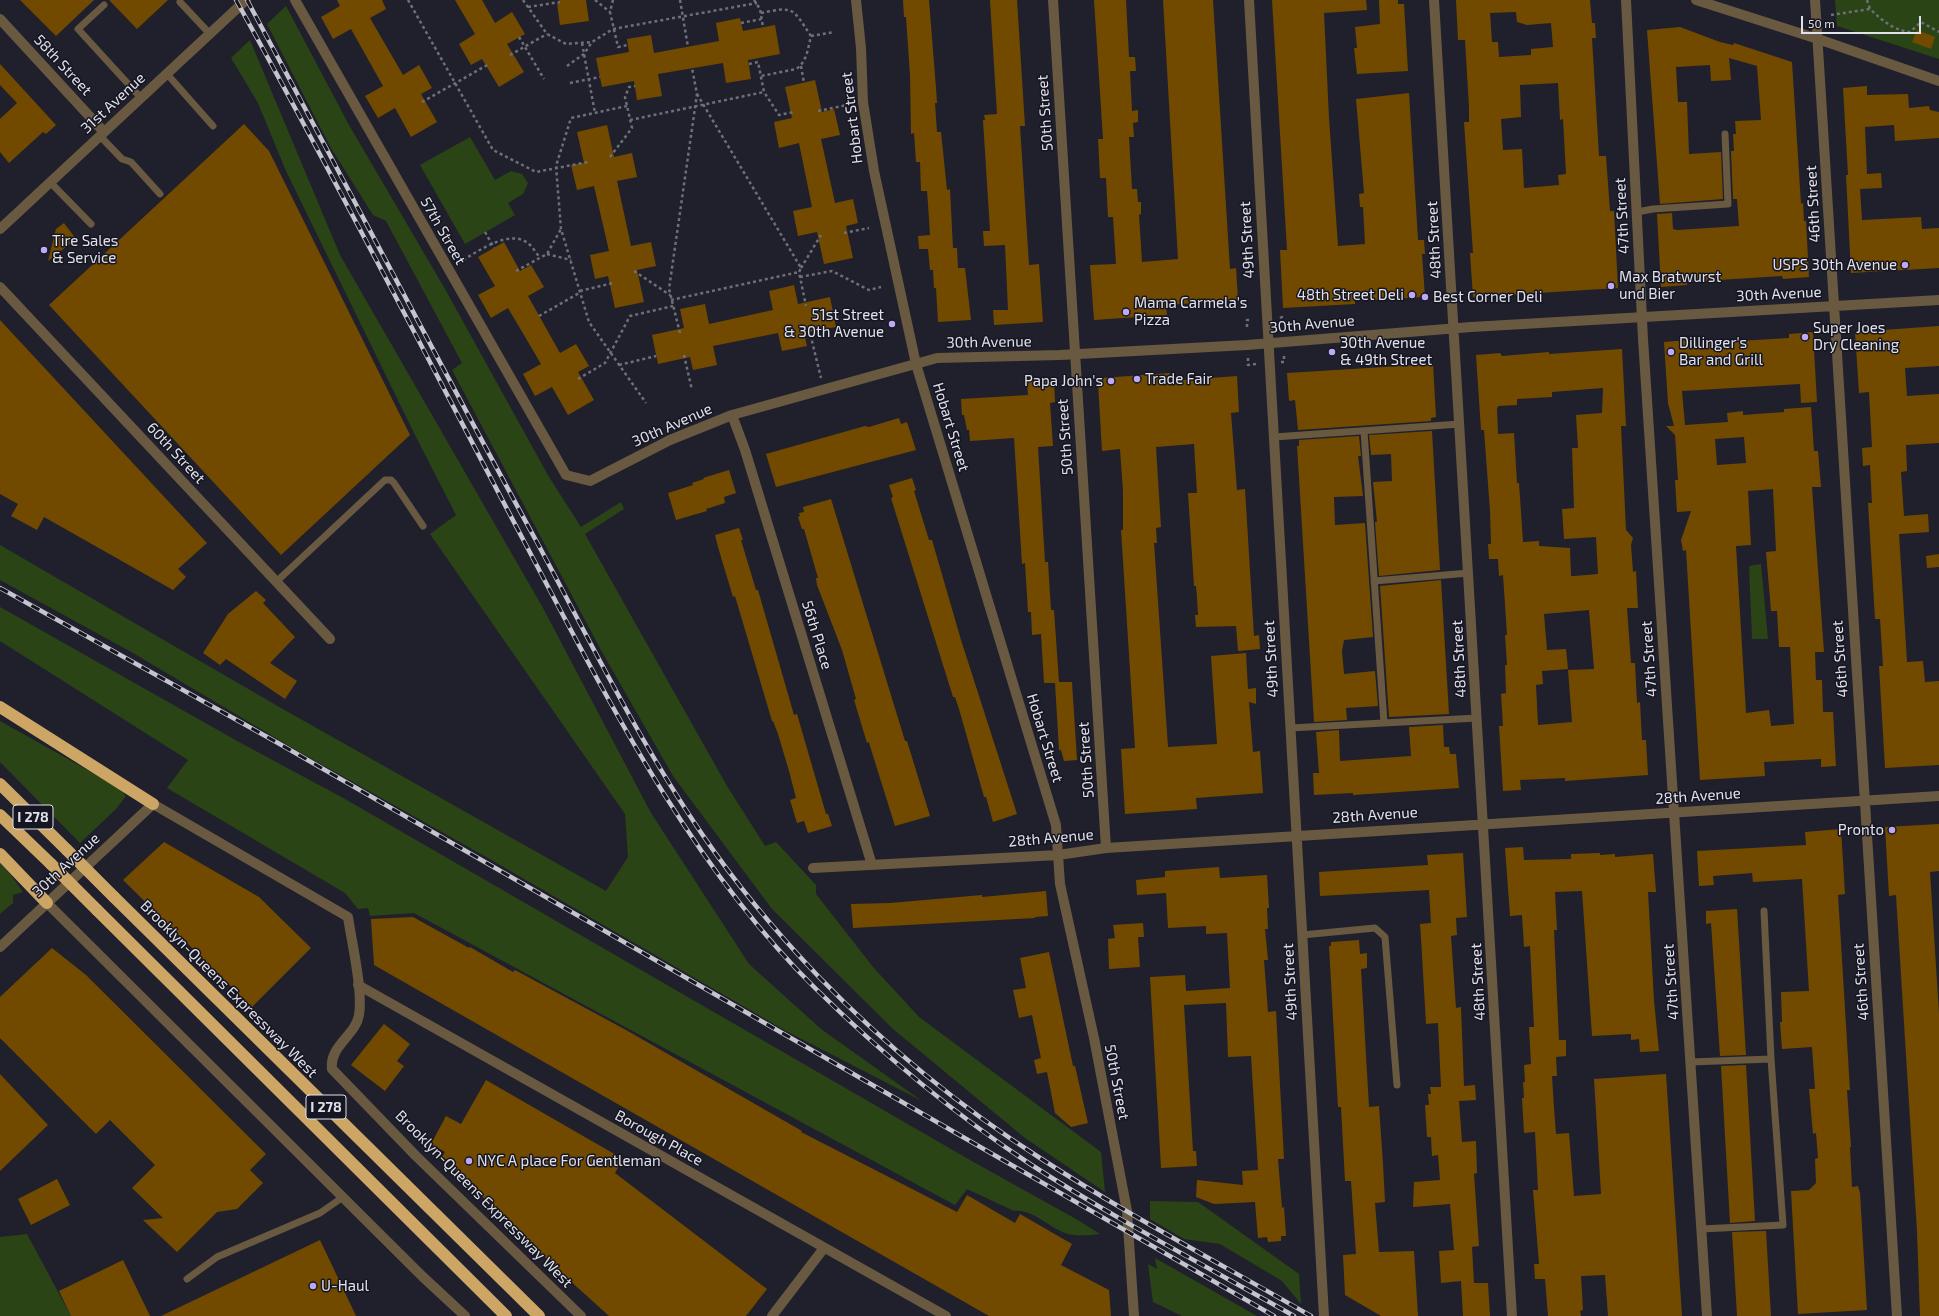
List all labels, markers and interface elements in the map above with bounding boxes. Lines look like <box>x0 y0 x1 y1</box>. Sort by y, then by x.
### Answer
scale bar <box>1803 8 1923 34</box>
text: 50 m <box>1808 16 1835 30</box>
street label: 58th Street <box>30 31 96 99</box>
street label: 31st Avenue <box>77 69 149 137</box>
street label: Hobart Street <box>837 71 867 165</box>
street label: 50th Street <box>1033 74 1057 152</box>
street label: 46th Street <box>1802 165 1824 243</box>
street label: 47th Street <box>1611 177 1633 255</box>
street label: 57th Street <box>416 194 470 268</box>
street label: 49th Street <box>1236 201 1258 279</box>
street label: 48th Street <box>1423 201 1445 279</box>
place label: Tire Sales & Service <box>52 232 118 267</box>
marker: Tire Sales & Service <box>39 245 49 255</box>
place label: USPS 30th Avenue <box>1773 256 1897 274</box>
marker: USPS 30th Avenue <box>1900 260 1910 270</box>
place label: Max Bratwurst und Bier <box>1619 268 1721 303</box>
marker: Max Bratwurst und Bier <box>1606 281 1616 291</box>
street label: 30th Avenue <box>1736 283 1822 305</box>
place label: 48th Street Deli <box>1297 286 1404 304</box>
place label: Best Corner Deli <box>1433 288 1542 306</box>
marker: 48th Street Deli <box>1407 290 1417 300</box>
marker: Best Corner Deli <box>1420 292 1430 302</box>
place label: Mama Carmela's Pizza <box>1134 294 1247 329</box>
place label: 51st Street & 30th Avenue <box>784 306 884 341</box>
marker: Mama Carmela's Pizza <box>1121 307 1131 317</box>
street label: 30th Avenue <box>1269 311 1355 337</box>
marker: 51st Street & 30th Avenue <box>887 319 897 329</box>
place label: Super Joes Dry Cleaning <box>1813 319 1899 354</box>
street label: 30th Avenue <box>946 332 1032 352</box>
marker: Super Joes Dry Cleaning <box>1800 332 1810 342</box>
place label: 30th Avenue & 49th Street <box>1340 334 1432 369</box>
place label: Dillinger's Bar and Grill <box>1679 334 1763 369</box>
marker: 30th Avenue & 49th Street <box>1327 347 1337 357</box>
marker: Dillinger's Bar and Grill <box>1666 347 1676 357</box>
place label: Trade Fair <box>1145 370 1212 388</box>
place label: Papa John's <box>1024 372 1103 390</box>
marker: Trade Fair <box>1132 374 1142 384</box>
marker: Papa John's <box>1106 376 1116 386</box>
street label: Hobart Street <box>929 380 973 474</box>
street label: 50th Street <box>1053 398 1077 476</box>
street label: 30th Avenue <box>629 399 715 451</box>
street label: 60th Street <box>143 419 209 487</box>
street label: 56th Place <box>798 598 836 672</box>
street label: 49th Street <box>1260 620 1282 698</box>
street label: 48th Street <box>1448 620 1470 698</box>
street label: 47th Street <box>1637 620 1661 698</box>
street label: 46th Street <box>1828 620 1852 698</box>
street label: Hobart Street <box>1023 691 1067 785</box>
street label: 50th Street <box>1074 721 1098 799</box>
street label: 28th Avenue <box>1655 784 1741 808</box>
street label: 28th Avenue <box>1332 803 1418 827</box>
road number: I 278 <box>13 805 53 829</box>
place label: Pronto <box>1838 821 1884 839</box>
street label: 28th Avenue <box>1008 825 1094 851</box>
marker: Pronto <box>1887 825 1897 835</box>
street label: 30th Avenue <box>29 829 103 901</box>
street label: Brooklyn-Queens Expressway West <box>137 897 321 1081</box>
street label: 49th Street <box>1279 943 1301 1021</box>
street label: 48th Street <box>1467 943 1489 1021</box>
street label: 47th Street <box>1659 943 1683 1021</box>
street label: 46th Street <box>1849 943 1873 1021</box>
street label: 50th Street <box>1101 1043 1133 1121</box>
road number: I 278 <box>306 1095 346 1119</box>
street label: Borough Place <box>612 1106 706 1170</box>
street label: Brooklyn-Queens Expressway West <box>392 1107 576 1291</box>
place label: NYC A place For Gentleman <box>477 1152 661 1170</box>
marker: NYC A place For Gentleman <box>464 1156 474 1166</box>
place label: U-Haul <box>321 1277 369 1295</box>
marker: U-Haul <box>308 1281 318 1291</box>

